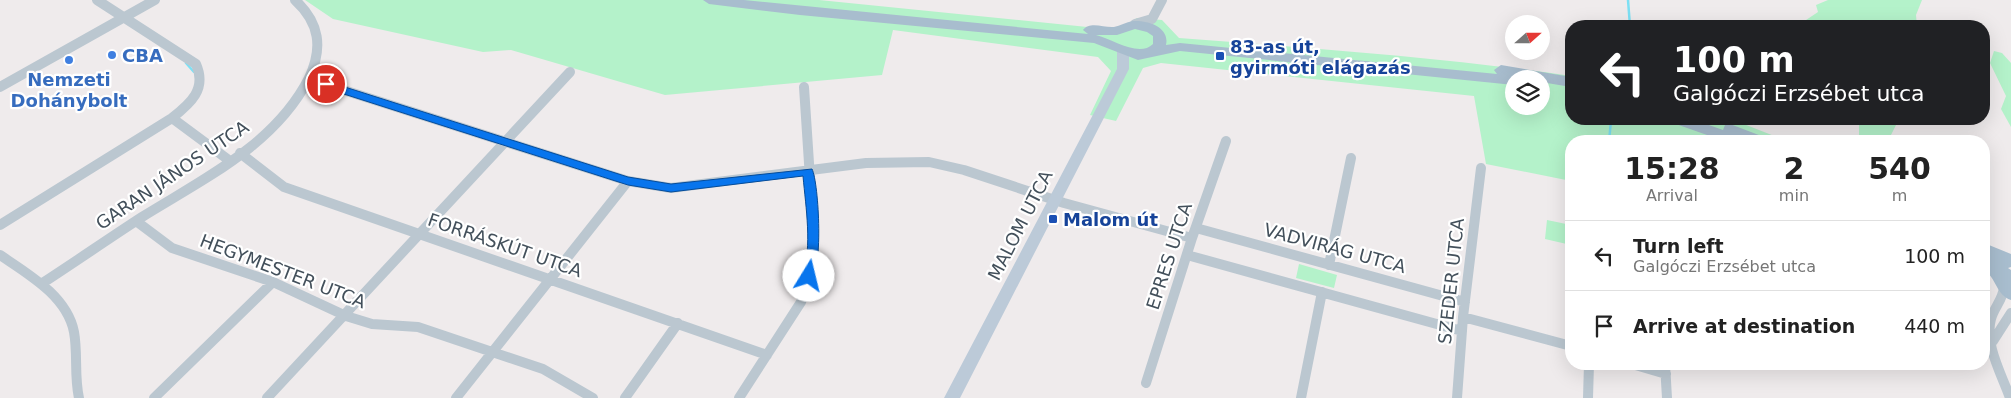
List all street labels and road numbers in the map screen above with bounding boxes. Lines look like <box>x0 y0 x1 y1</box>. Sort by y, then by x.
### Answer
street label: GARAN JÁNOS UTCA <box>92 116 253 234</box>
street label: MALOM UTCA <box>983 166 1057 284</box>
street label: EPRES UTCA <box>1142 199 1196 312</box>
street label: FORRÁSKÚT UTCA <box>425 209 586 281</box>
street label: SZEDER UTCA <box>1434 216 1468 345</box>
street label: VADVIRÁG UTCA <box>1262 219 1409 277</box>
street label: HEGYMESTER UTCA <box>197 230 369 313</box>

